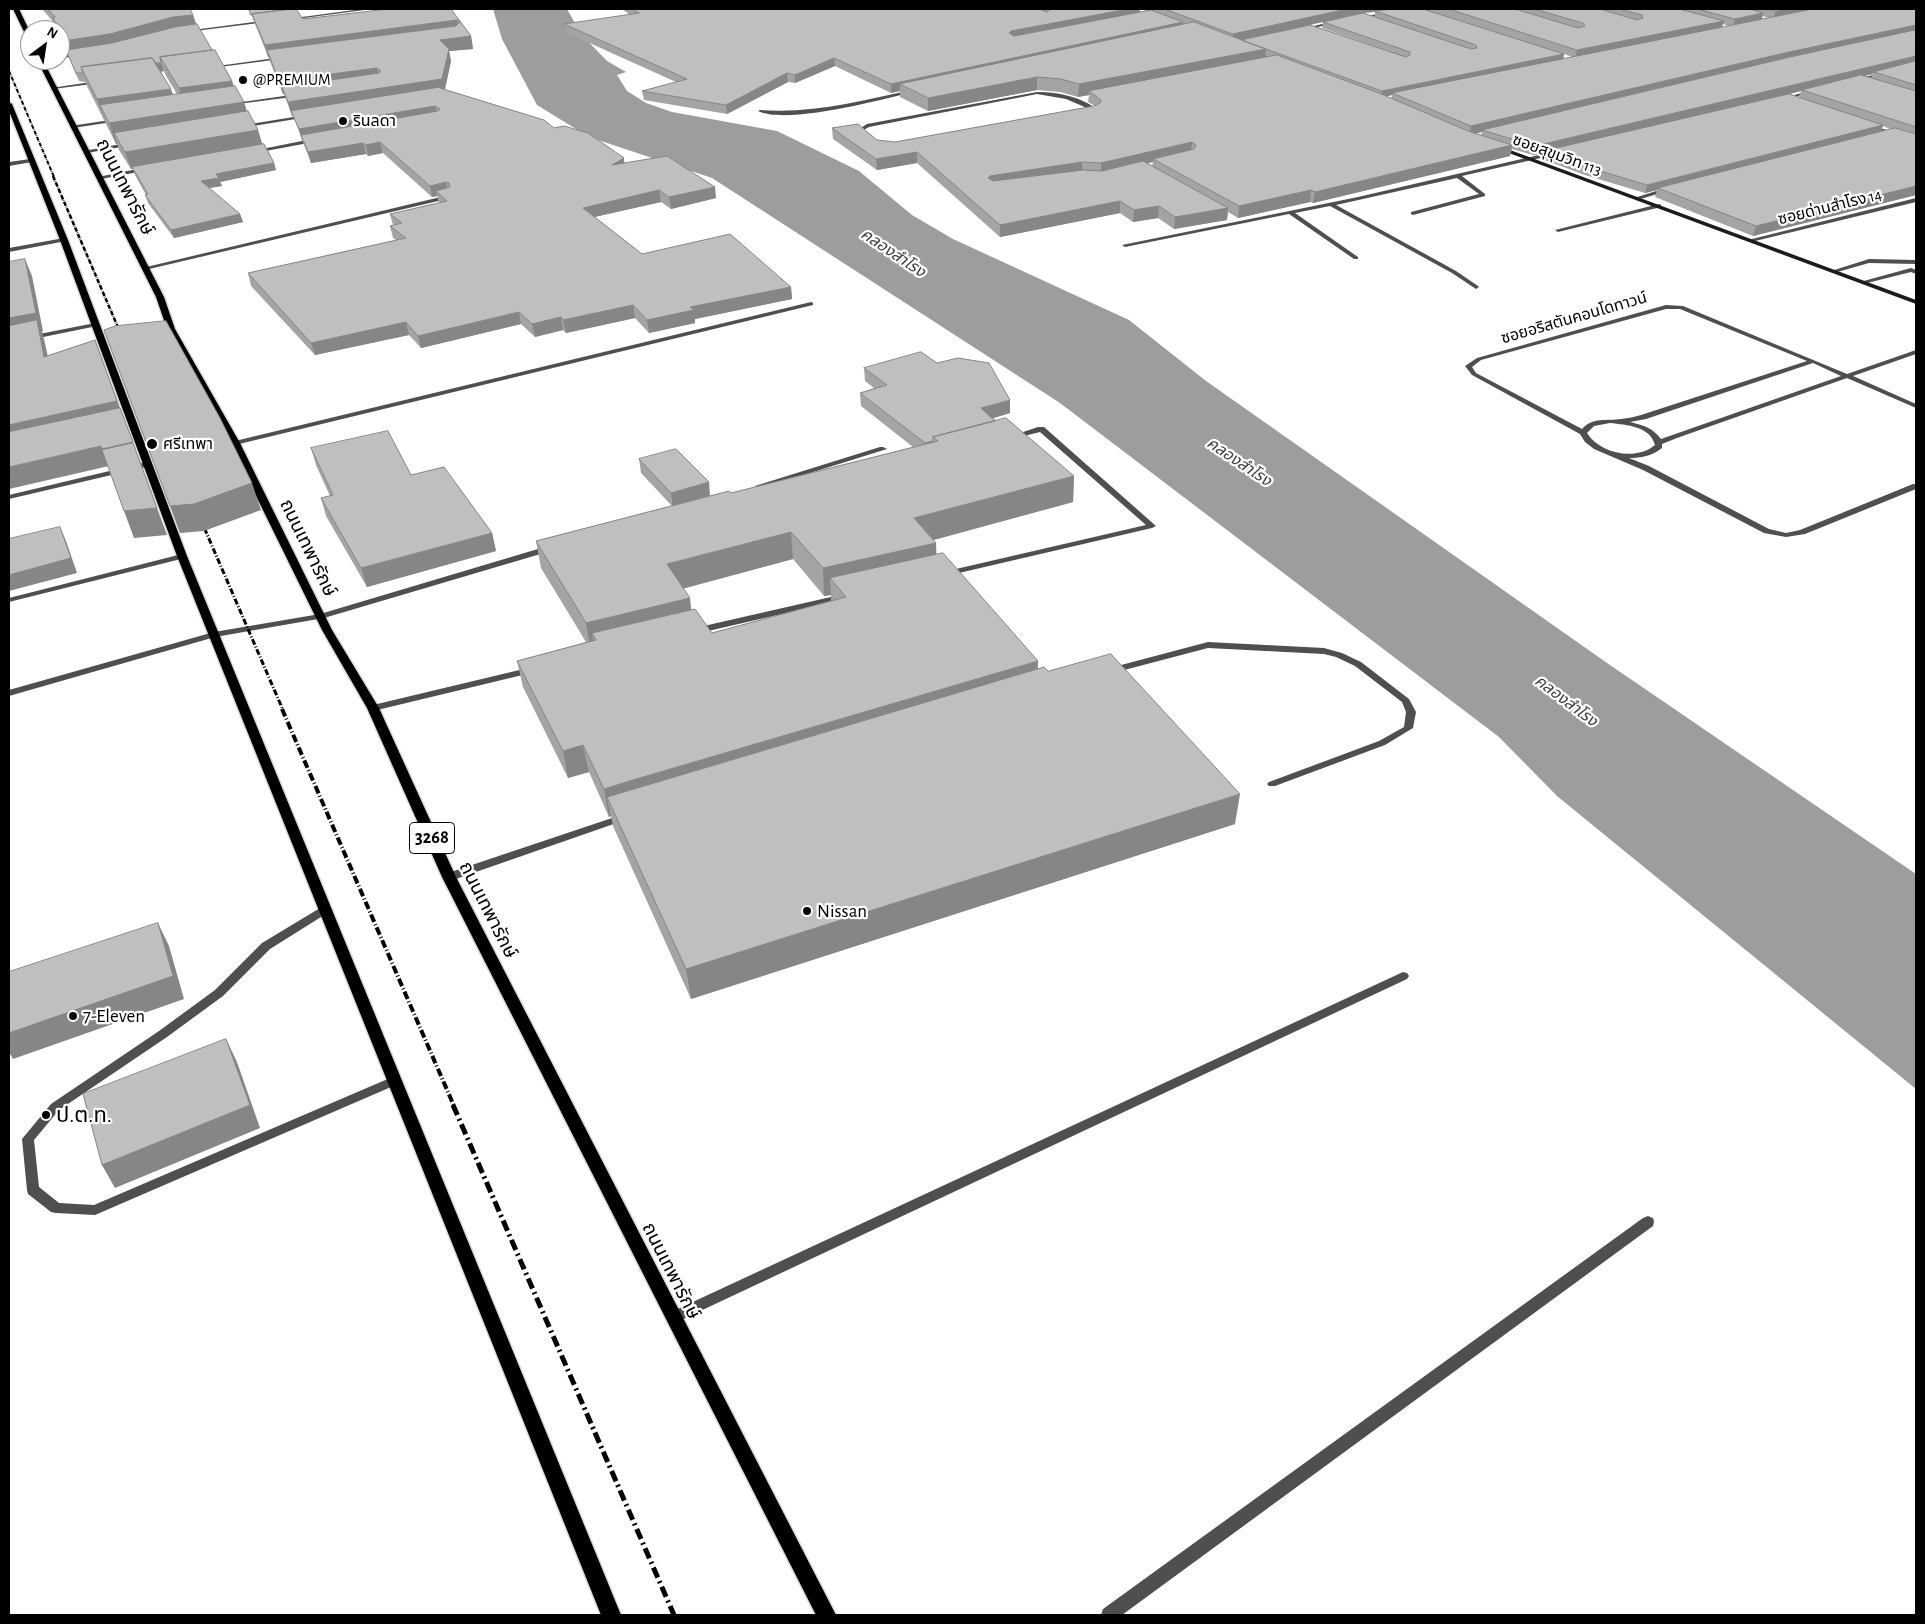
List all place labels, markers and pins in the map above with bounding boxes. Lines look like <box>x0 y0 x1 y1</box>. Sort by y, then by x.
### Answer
place label: @PREMIUM <box>253 70 331 90</box>
marker: @PREMIUM <box>237 74 249 86</box>
place label: รินลดา <box>353 111 396 131</box>
marker: รินลดา <box>337 115 349 127</box>
place label: ศรีเทพา <box>163 434 213 454</box>
marker: ศรีเทพา <box>145 437 159 451</box>
place label: Nissan <box>817 900 867 922</box>
marker: Nissan <box>801 905 813 917</box>
place label: 7-Eleven <box>83 1005 145 1027</box>
marker: 7-Eleven <box>67 1010 79 1022</box>
place label: ป.ต.ท. <box>56 1102 112 1128</box>
marker: ป.ต.ท. <box>40 1109 52 1121</box>

